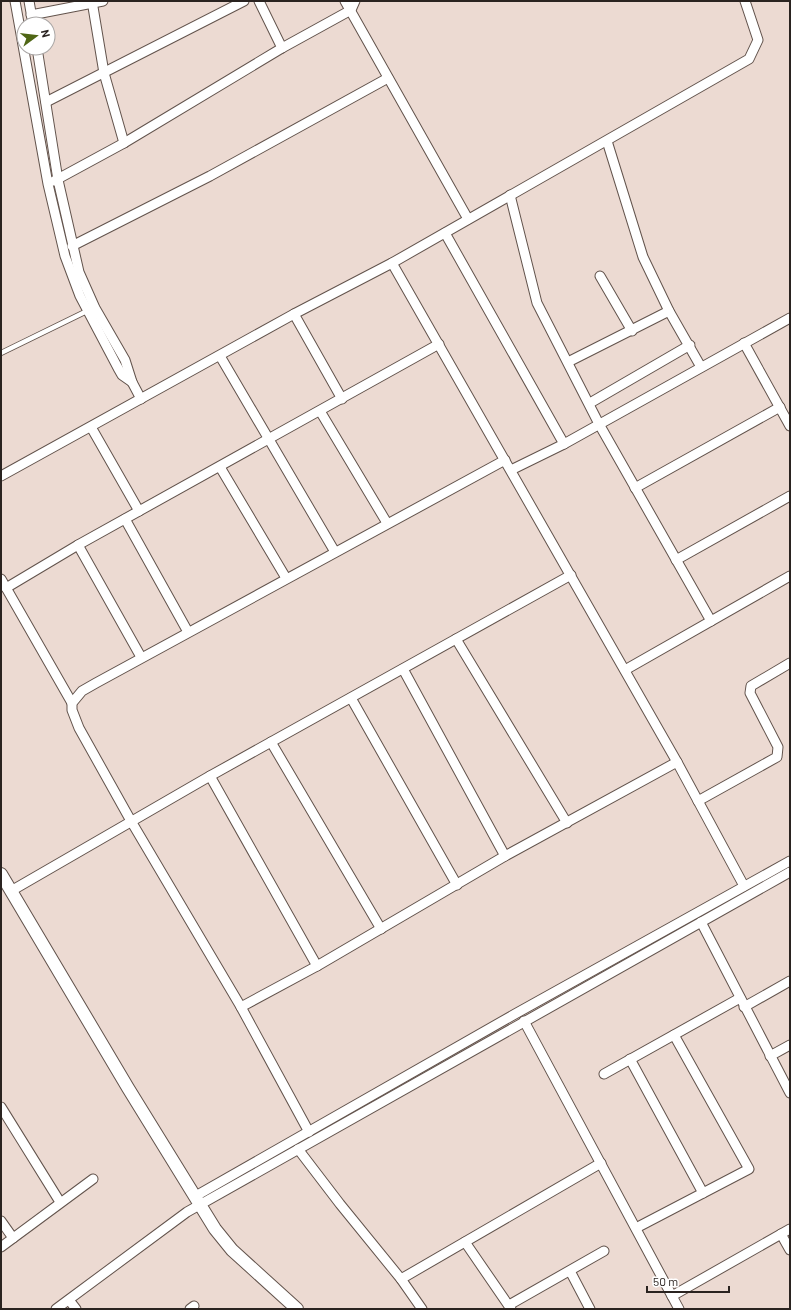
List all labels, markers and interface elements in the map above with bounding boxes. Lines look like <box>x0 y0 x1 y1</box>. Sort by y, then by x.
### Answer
north arrow <box>16 16 56 56</box>
text: N <box>39 28 53 39</box>
scale bar <box>647 1268 729 1294</box>
text: 50 m <box>653 1274 678 1288</box>

